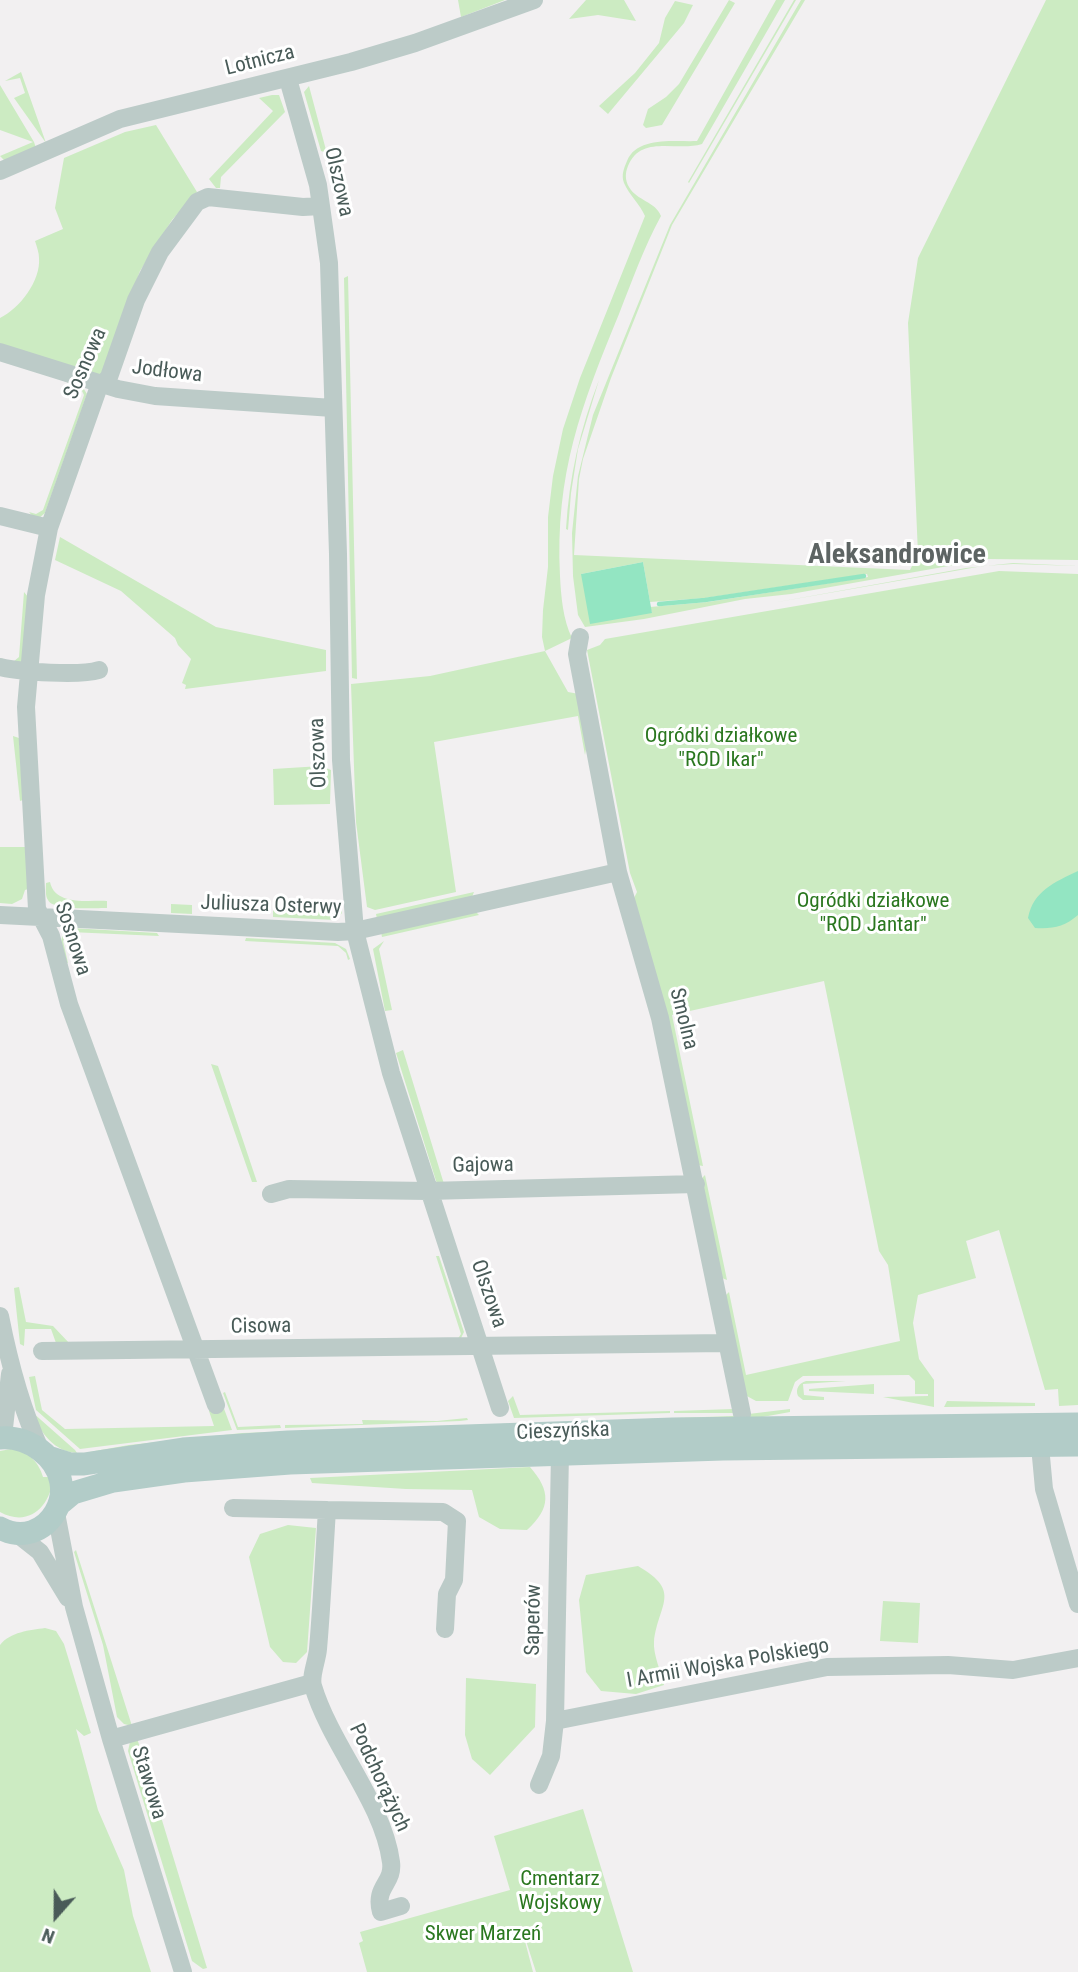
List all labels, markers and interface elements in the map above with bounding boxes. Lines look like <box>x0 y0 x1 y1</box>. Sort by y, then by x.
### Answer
street label: Lotnicza <box>223 40 297 82</box>
street label: Olszowa <box>318 145 358 219</box>
street label: Sosnowa <box>59 324 113 404</box>
street label: Jodłowa <box>130 355 204 389</box>
district label: Aleksandrowice <box>808 539 986 573</box>
street label: Olszowa <box>305 717 333 789</box>
park label: Ogródki działkowe "ROD Ikar" <box>645 724 797 774</box>
park label: Ogródki działkowe "ROD Jantar" <box>797 889 949 939</box>
street label: Juliusza Osterwy <box>200 891 342 921</box>
street label: Sosnowa <box>48 899 96 979</box>
street label: Smolna <box>663 986 703 1052</box>
street label: Gajowa <box>452 1153 514 1179</box>
street label: Olszowa <box>465 1257 511 1331</box>
street label: Cisowa <box>231 1314 291 1340</box>
street label: Cieszyńska <box>516 1418 610 1446</box>
street label: Saperów <box>521 1584 547 1656</box>
street label: I Armii Wojska Polskiego <box>625 1634 831 1694</box>
street label: Podchorążych <box>343 1720 415 1836</box>
street label: Stawowa <box>125 1743 171 1823</box>
park label: Cmentarz Wojskowy <box>519 1867 601 1917</box>
north arrow <box>21 1881 91 1951</box>
park label: Skwer Marzeń <box>425 1922 541 1948</box>
text: N <box>39 1923 58 1949</box>

